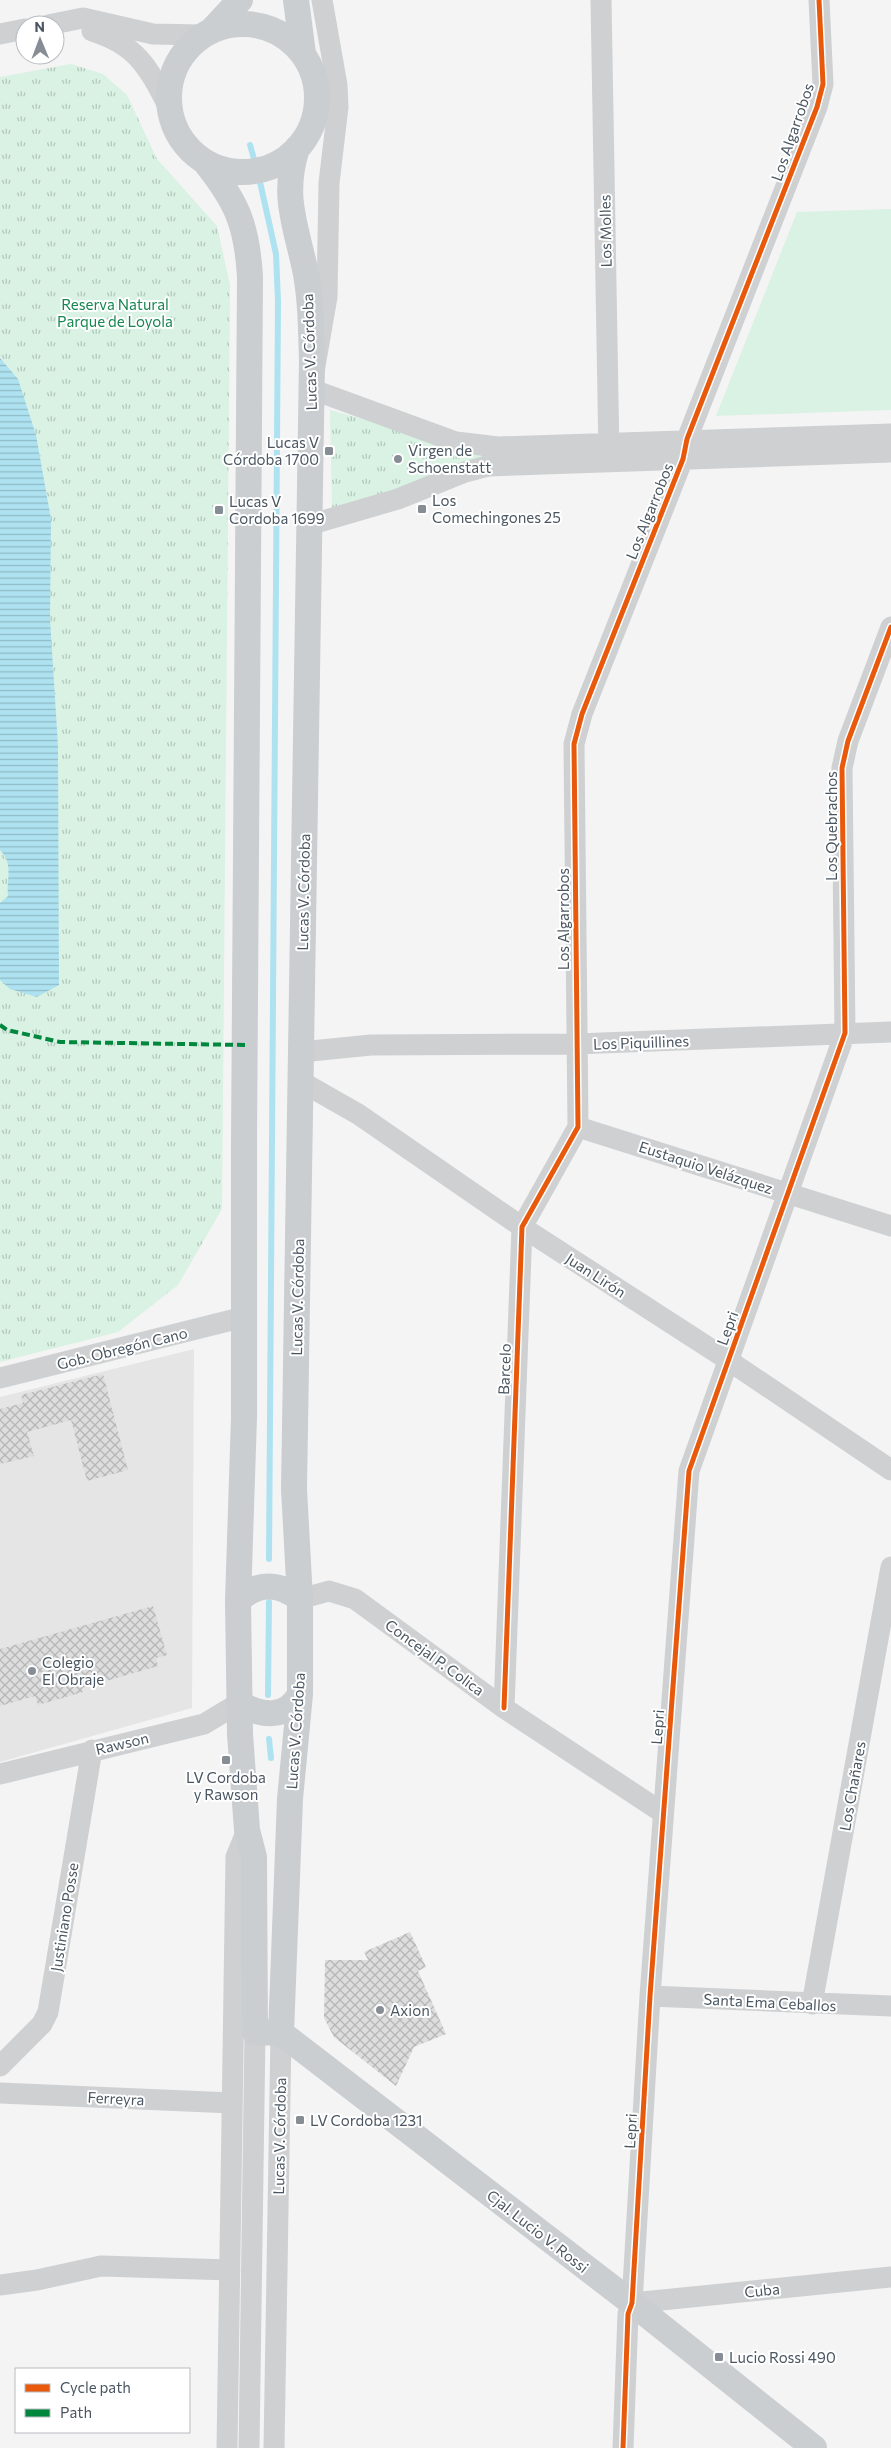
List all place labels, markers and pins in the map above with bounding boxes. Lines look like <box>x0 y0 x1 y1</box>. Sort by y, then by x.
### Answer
place label: Lucas V Córdoba 1700 <box>223 433 319 468</box>
place label: Virgen de Schoenstatt <box>408 441 491 476</box>
marker: Lucas V Córdoba 1700 <box>323 445 335 457</box>
marker: Virgen de Schoenstatt <box>392 453 404 465</box>
place label: Los Comechingones 25 <box>432 491 561 526</box>
place label: Lucas V Cordoba 1699 <box>229 492 325 527</box>
marker: Los Comechingones 25 <box>416 503 428 515</box>
marker: Lucas V Cordoba 1699 <box>213 504 225 516</box>
place label: Colegio El Obraje <box>42 1653 104 1688</box>
marker: Colegio El Obraje <box>26 1665 38 1677</box>
marker: LV Cordoba y Rawson <box>220 1754 232 1766</box>
place label: LV Cordoba y Rawson <box>186 1768 266 1803</box>
place label: Axion <box>390 2001 430 2019</box>
marker: Axion <box>374 2004 386 2016</box>
place label: LV Cordoba 1231 <box>310 2111 422 2129</box>
marker: LV Cordoba 1231 <box>294 2114 306 2126</box>
place label: Lucio Rossi 490 <box>729 2348 836 2366</box>
marker: Lucio Rossi 490 <box>713 2351 725 2363</box>

